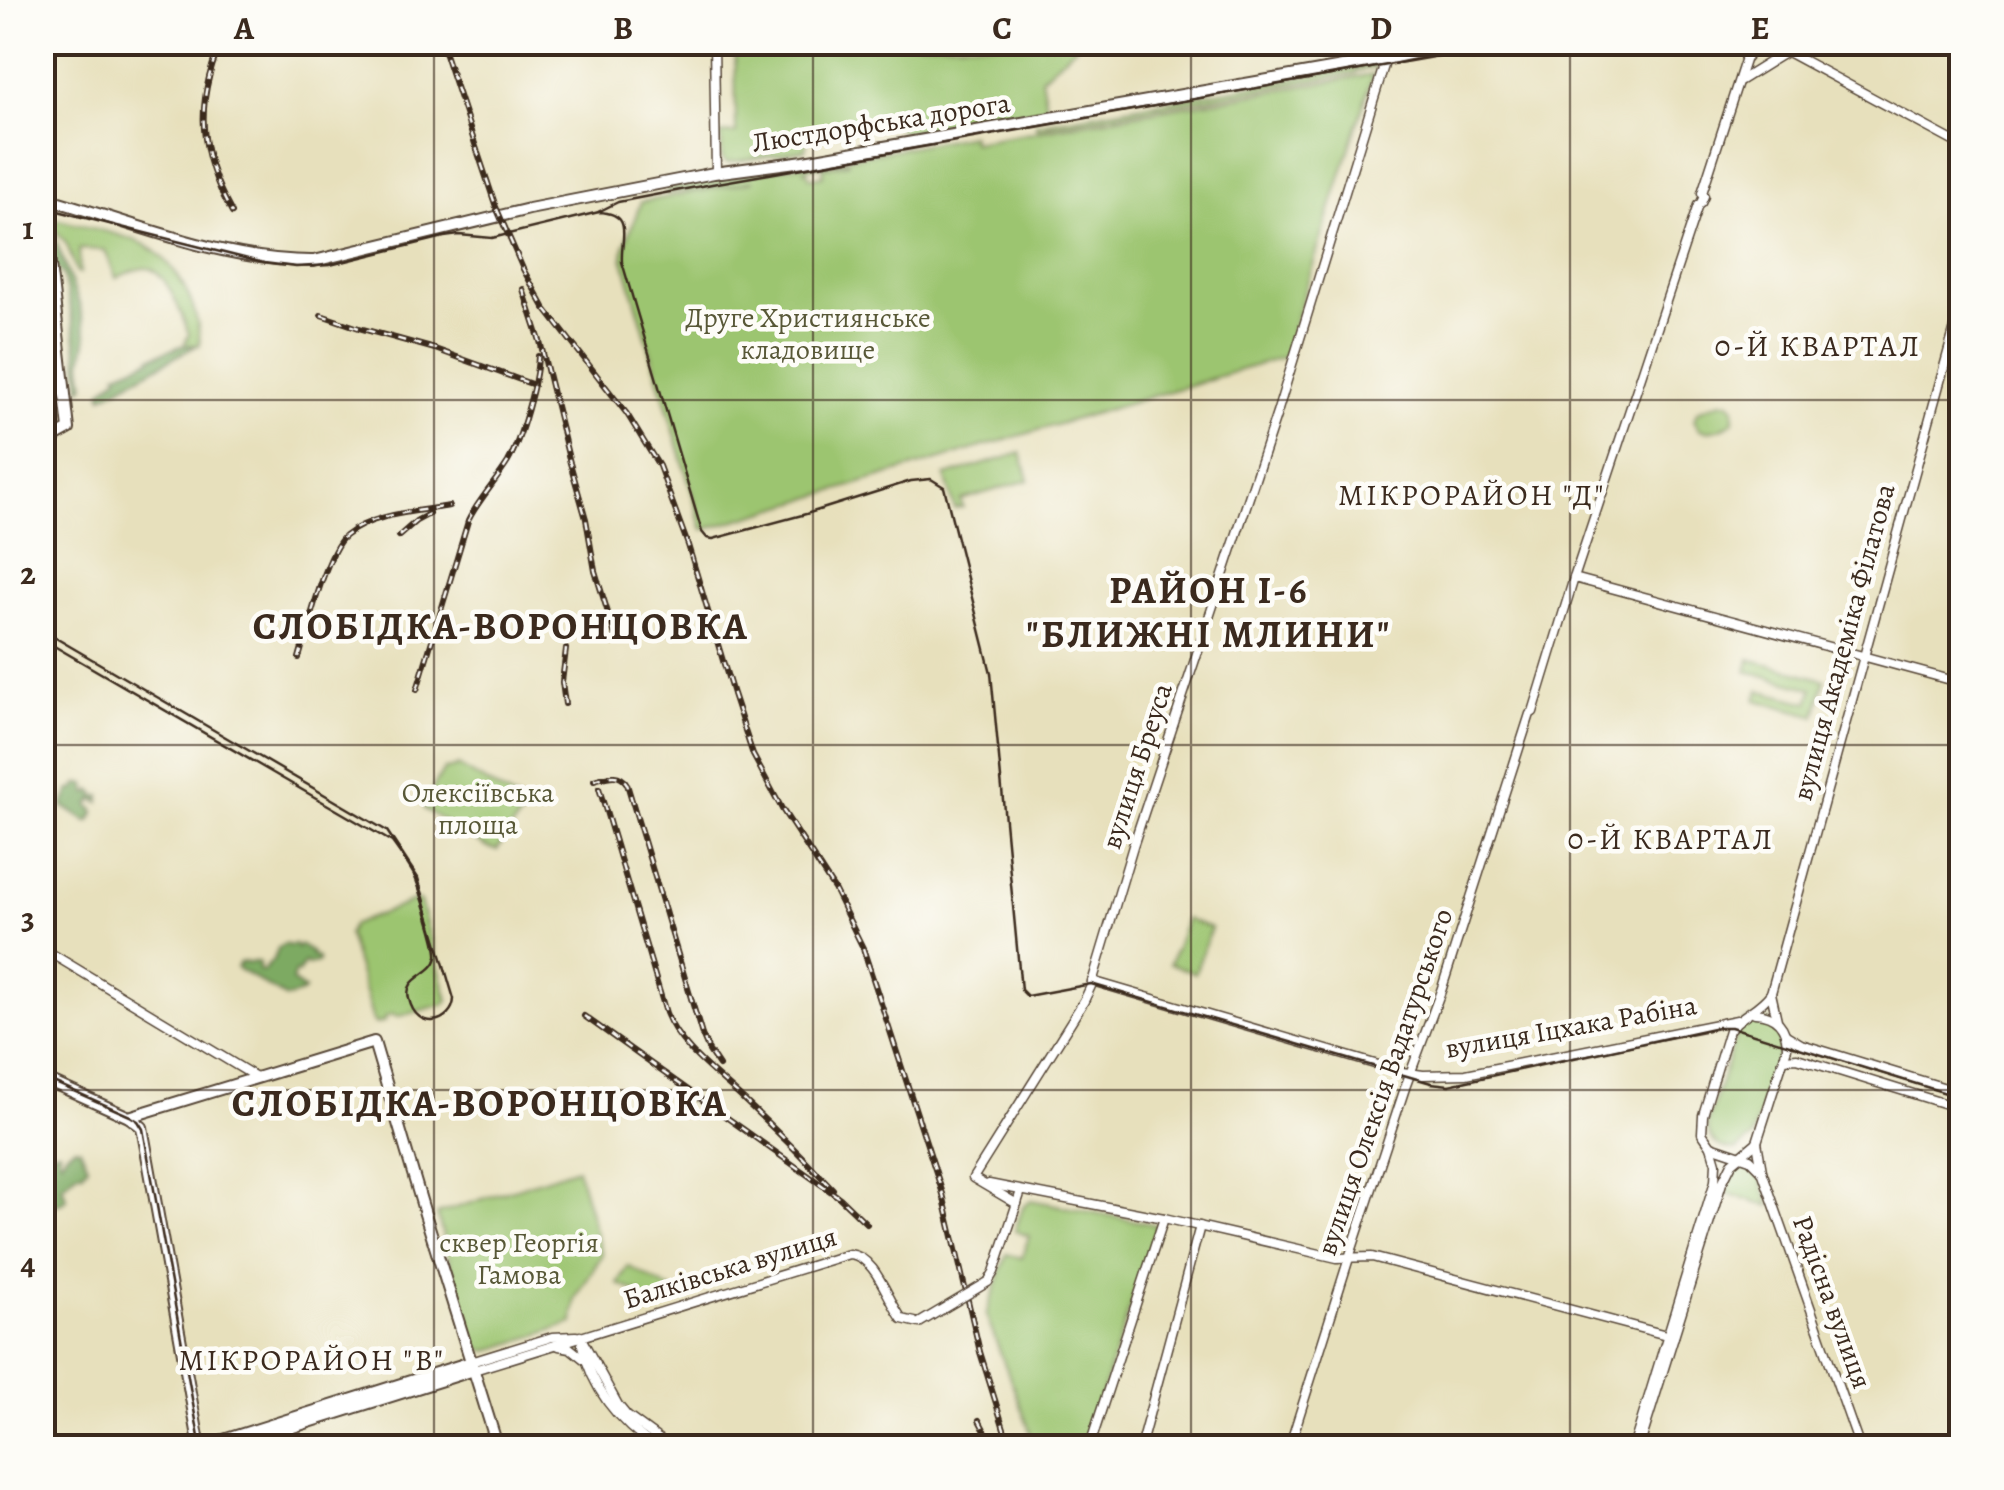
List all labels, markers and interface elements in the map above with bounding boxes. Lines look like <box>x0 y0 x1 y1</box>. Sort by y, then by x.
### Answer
text: A <box>233 6 255 50</box>
text: B <box>613 6 633 50</box>
text: C <box>992 6 1012 50</box>
text: D <box>1370 6 1392 50</box>
text: E <box>1750 6 1770 50</box>
street label: Люстдорфська дорога <box>749 84 1013 162</box>
text: 1 <box>22 206 34 250</box>
park label: Друге Християнське кладовище <box>685 299 931 369</box>
district label: 0-Й КВАРТАЛ <box>1715 326 1921 366</box>
district label: МІКРОРАЙОН "Д" <box>1338 475 1606 515</box>
street label: вулиця Академіка Філатова <box>1783 479 1905 805</box>
text: 2 <box>20 551 36 595</box>
district label: РАЙОН І-6 "БЛИЖНІ МЛИНИ" <box>1026 564 1392 660</box>
district label: СЛОБІДКА-ВОРОНЦОВКА <box>253 600 749 652</box>
street label: вулиця Бреуса <box>1092 678 1182 854</box>
park label: Олексіївська площа <box>402 774 554 844</box>
district label: 0-Й КВАРТАЛ <box>1568 819 1774 859</box>
text: 3 <box>21 896 35 940</box>
street label: вулиця Олексія Вадатурського <box>1308 903 1462 1261</box>
street label: вулиця Іцхака Рабіна <box>1442 986 1700 1068</box>
district label: СЛОБІДКА-ВОРОНЦОВКА <box>232 1077 728 1129</box>
street label: Радісна вулиця <box>1783 1210 1881 1394</box>
street label: Балківська вулиця <box>619 1217 841 1319</box>
park label: сквер Георгія Гамова <box>439 1224 599 1294</box>
text: 4 <box>20 1241 36 1285</box>
district label: МІКРОРАЙОН "В" <box>179 1340 445 1380</box>

